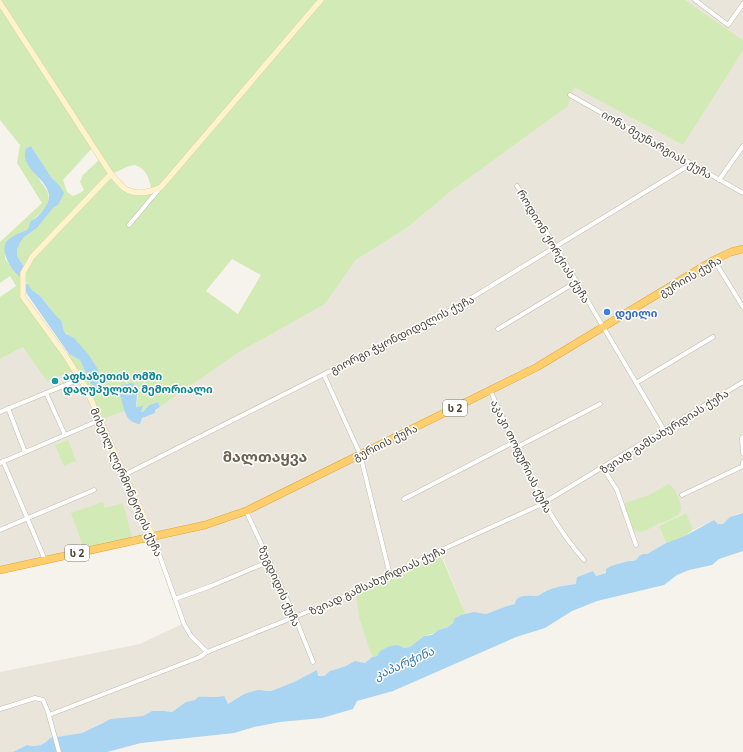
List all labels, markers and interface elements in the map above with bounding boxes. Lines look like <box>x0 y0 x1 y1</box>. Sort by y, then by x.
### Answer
street label: იონა მეუნარგიას ქუჩა <box>599 106 715 182</box>
street label: როდიონ ქორქიას ქუჩა <box>514 186 594 306</box>
street label: გურიის ქუჩა <box>656 252 724 300</box>
street label: გიორგი ჭყონდიდელის ქუჩა <box>327 291 477 377</box>
place label: დეილი <box>615 305 658 320</box>
marker: დეილი <box>602 307 612 317</box>
place label: აფხაზეთის ომში დაღუპულთა მემორიალი <box>63 368 213 396</box>
marker: აფხაზეთის ომში დაღუპულთა მემორიალი <box>50 376 60 386</box>
street label: ზვიად გამსახურდიას ქუჩა <box>597 385 731 477</box>
street label: აკაკი თოფურიას ქუჩა <box>488 397 556 515</box>
road number: ს 2 <box>443 400 467 416</box>
street label: მიხეილ ლერმონტოვის ქუჩა <box>87 405 167 559</box>
street label: გურიის ქუჩა <box>350 420 420 464</box>
district label: მალთაყვა <box>223 446 308 466</box>
street label: ზვიად გამსახურდიას ქუჩა <box>306 542 448 618</box>
street label: ზუგდიდის ქუჩა <box>255 543 305 629</box>
road number: ს 2 <box>65 545 89 561</box>
water label: კაპარჭინა <box>371 642 437 684</box>

